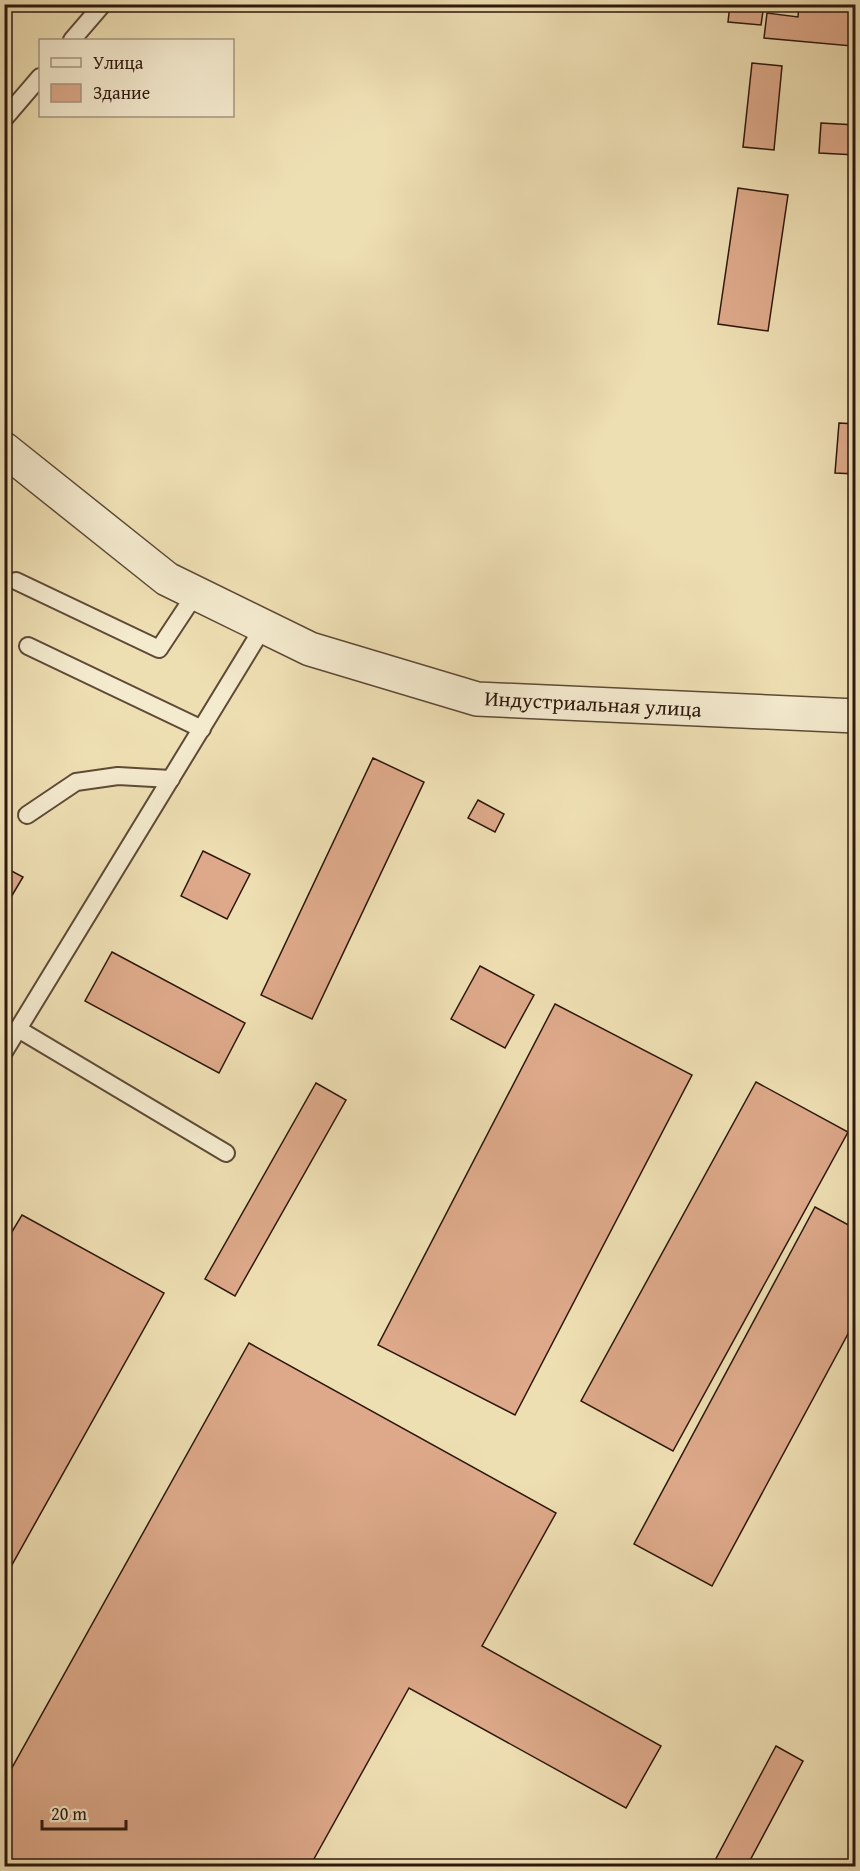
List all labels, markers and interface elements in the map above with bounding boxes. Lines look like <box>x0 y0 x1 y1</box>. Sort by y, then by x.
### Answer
legend <box>39 39 234 117</box>
text: Улица <box>93 49 144 76</box>
text: Здание <box>93 79 150 106</box>
street label: Индустриальная улица <box>484 682 702 725</box>
scale bar <box>42 1793 126 1831</box>
text: 20 m <box>51 1800 87 1827</box>

